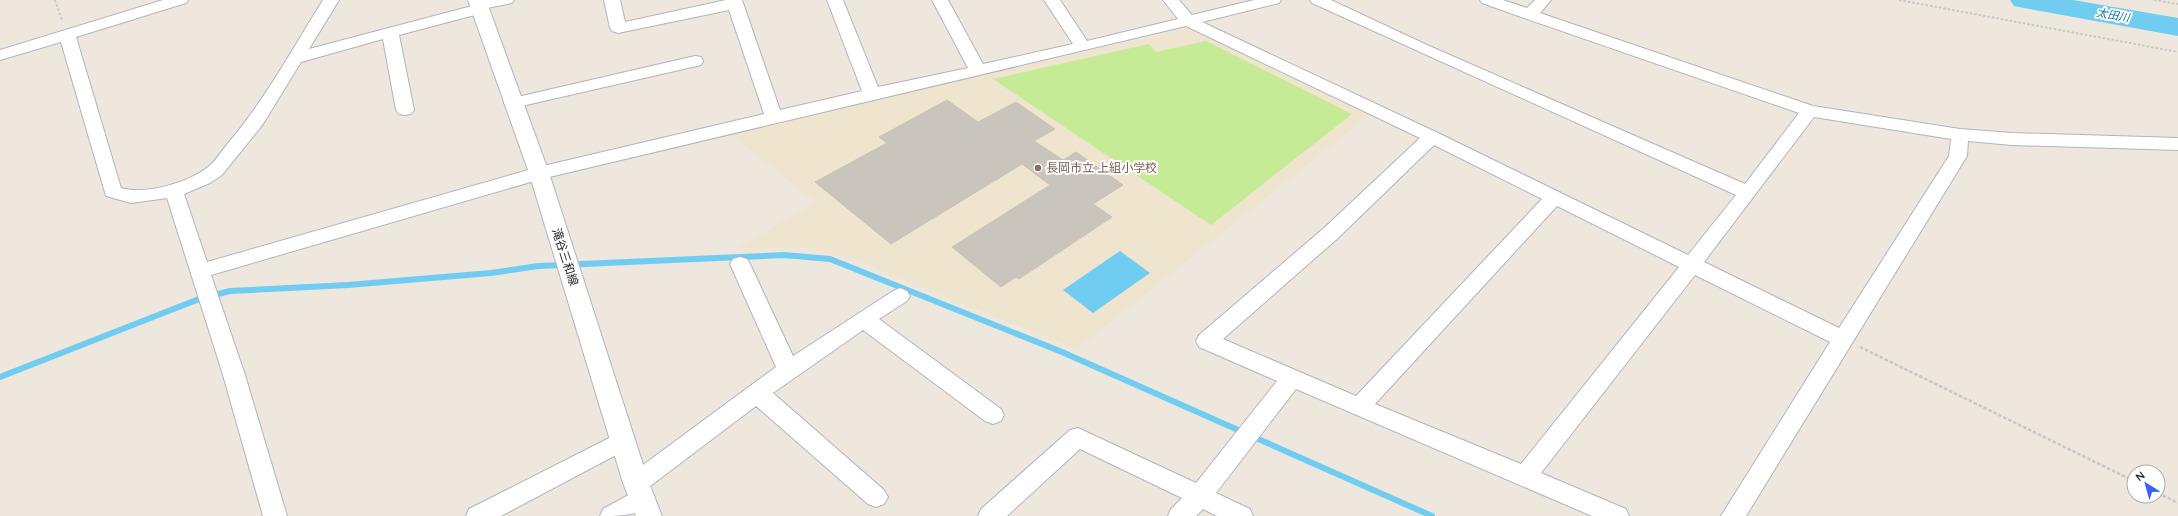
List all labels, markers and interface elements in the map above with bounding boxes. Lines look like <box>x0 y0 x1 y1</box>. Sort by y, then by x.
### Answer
water label: 太田川 <box>2096 5 2131 25</box>
place label: 長岡市立 上組小学校 <box>1046 160 1157 175</box>
marker: 長岡市立 上組小学校 <box>1033 163 1043 173</box>
street label: 滝谷三和線 <box>549 226 582 288</box>
north arrow <box>2126 464 2166 504</box>
text: N <box>2133 468 2147 484</box>

